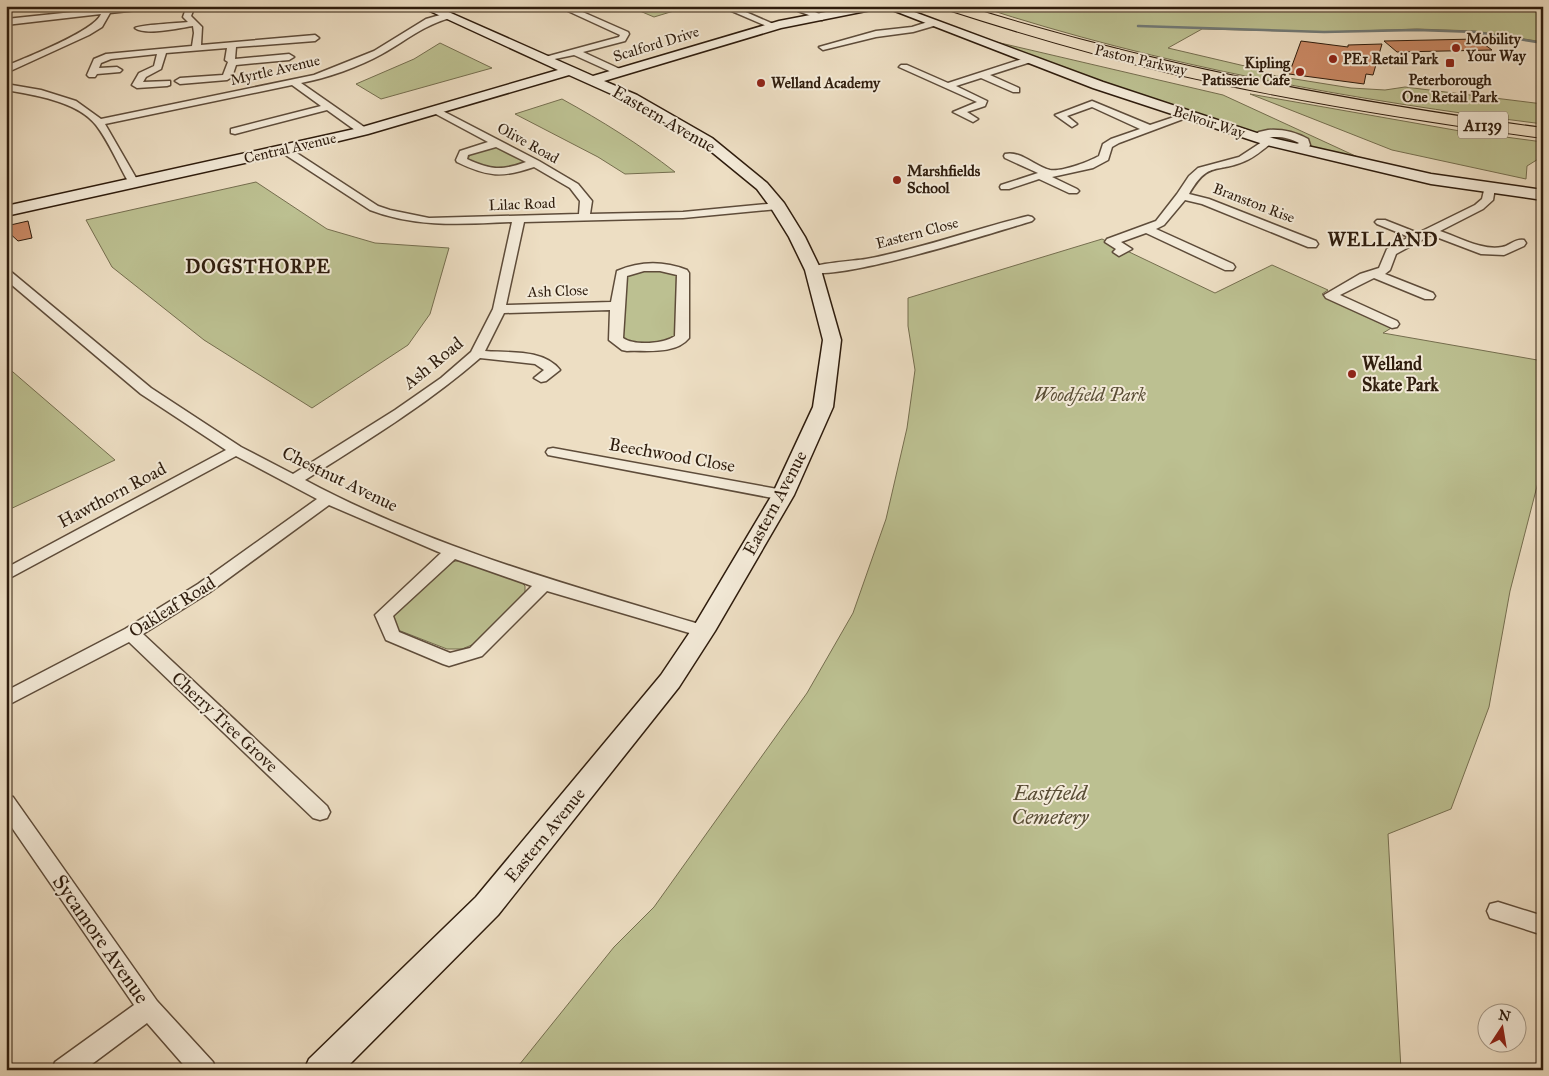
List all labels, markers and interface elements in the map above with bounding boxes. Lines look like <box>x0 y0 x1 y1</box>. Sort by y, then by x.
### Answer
street label: Scalford Drive <box>611 22 701 66</box>
place label: Mobility Your Way <box>1465 30 1527 66</box>
street label: Paston Parkway <box>1093 41 1190 80</box>
marker: Mobility Your Way <box>1450 42 1462 54</box>
place label: PE1 Retail Park <box>1343 50 1439 68</box>
street label: Myrtle Avenue <box>228 51 322 89</box>
marker: PE1 Retail Park <box>1327 53 1339 65</box>
place label: Kipling Patisserie Cafe <box>1202 54 1291 89</box>
marker: Peterborough One Retail Park <box>1444 57 1456 69</box>
marker: Kipling Patisserie Cafe <box>1294 66 1306 78</box>
place label: Peterborough One Retail Park <box>1402 71 1499 106</box>
place label: Welland Academy <box>771 74 881 93</box>
marker: Welland Academy <box>755 77 767 89</box>
street label: Eastern Avenue <box>609 81 719 157</box>
street label: Belvoir Way <box>1171 102 1248 142</box>
road number: A1139 <box>1458 112 1508 138</box>
street label: Olive Road <box>494 119 562 168</box>
street label: Central Avenue <box>242 129 338 167</box>
place label: Marshfields School <box>907 162 981 197</box>
marker: Marshfields School <box>891 174 903 186</box>
street label: Branston Rise <box>1211 179 1297 227</box>
street label: Lilac Road <box>488 194 556 214</box>
street label: Eastern Close <box>874 213 960 253</box>
district label: WELLAND <box>1327 228 1439 251</box>
district label: DOGSTHORPE <box>185 255 331 278</box>
street label: Ash Close <box>526 281 589 301</box>
street label: Ash Road <box>398 332 467 394</box>
place label: Welland Skate Park <box>1362 353 1439 396</box>
marker: Welland Skate Park <box>1346 368 1358 380</box>
park label: Woodfield Park <box>1034 384 1146 406</box>
street label: Beechwood Close <box>607 433 737 477</box>
street label: Chestnut Avenue <box>278 441 402 517</box>
street label: Eastern Avenue <box>738 447 812 559</box>
street label: Hawthorn Road <box>54 457 170 533</box>
street label: Oakleaf Road <box>125 572 219 642</box>
street label: Cherry Tree Grove <box>167 667 283 777</box>
park label: Eastfield Cemetery <box>1011 780 1090 830</box>
street label: Eastern Avenue <box>500 783 590 887</box>
street label: Sycamore Avenue <box>47 869 155 1009</box>
north arrow <box>1476 1004 1526 1054</box>
text: N <box>1497 1006 1512 1025</box>

